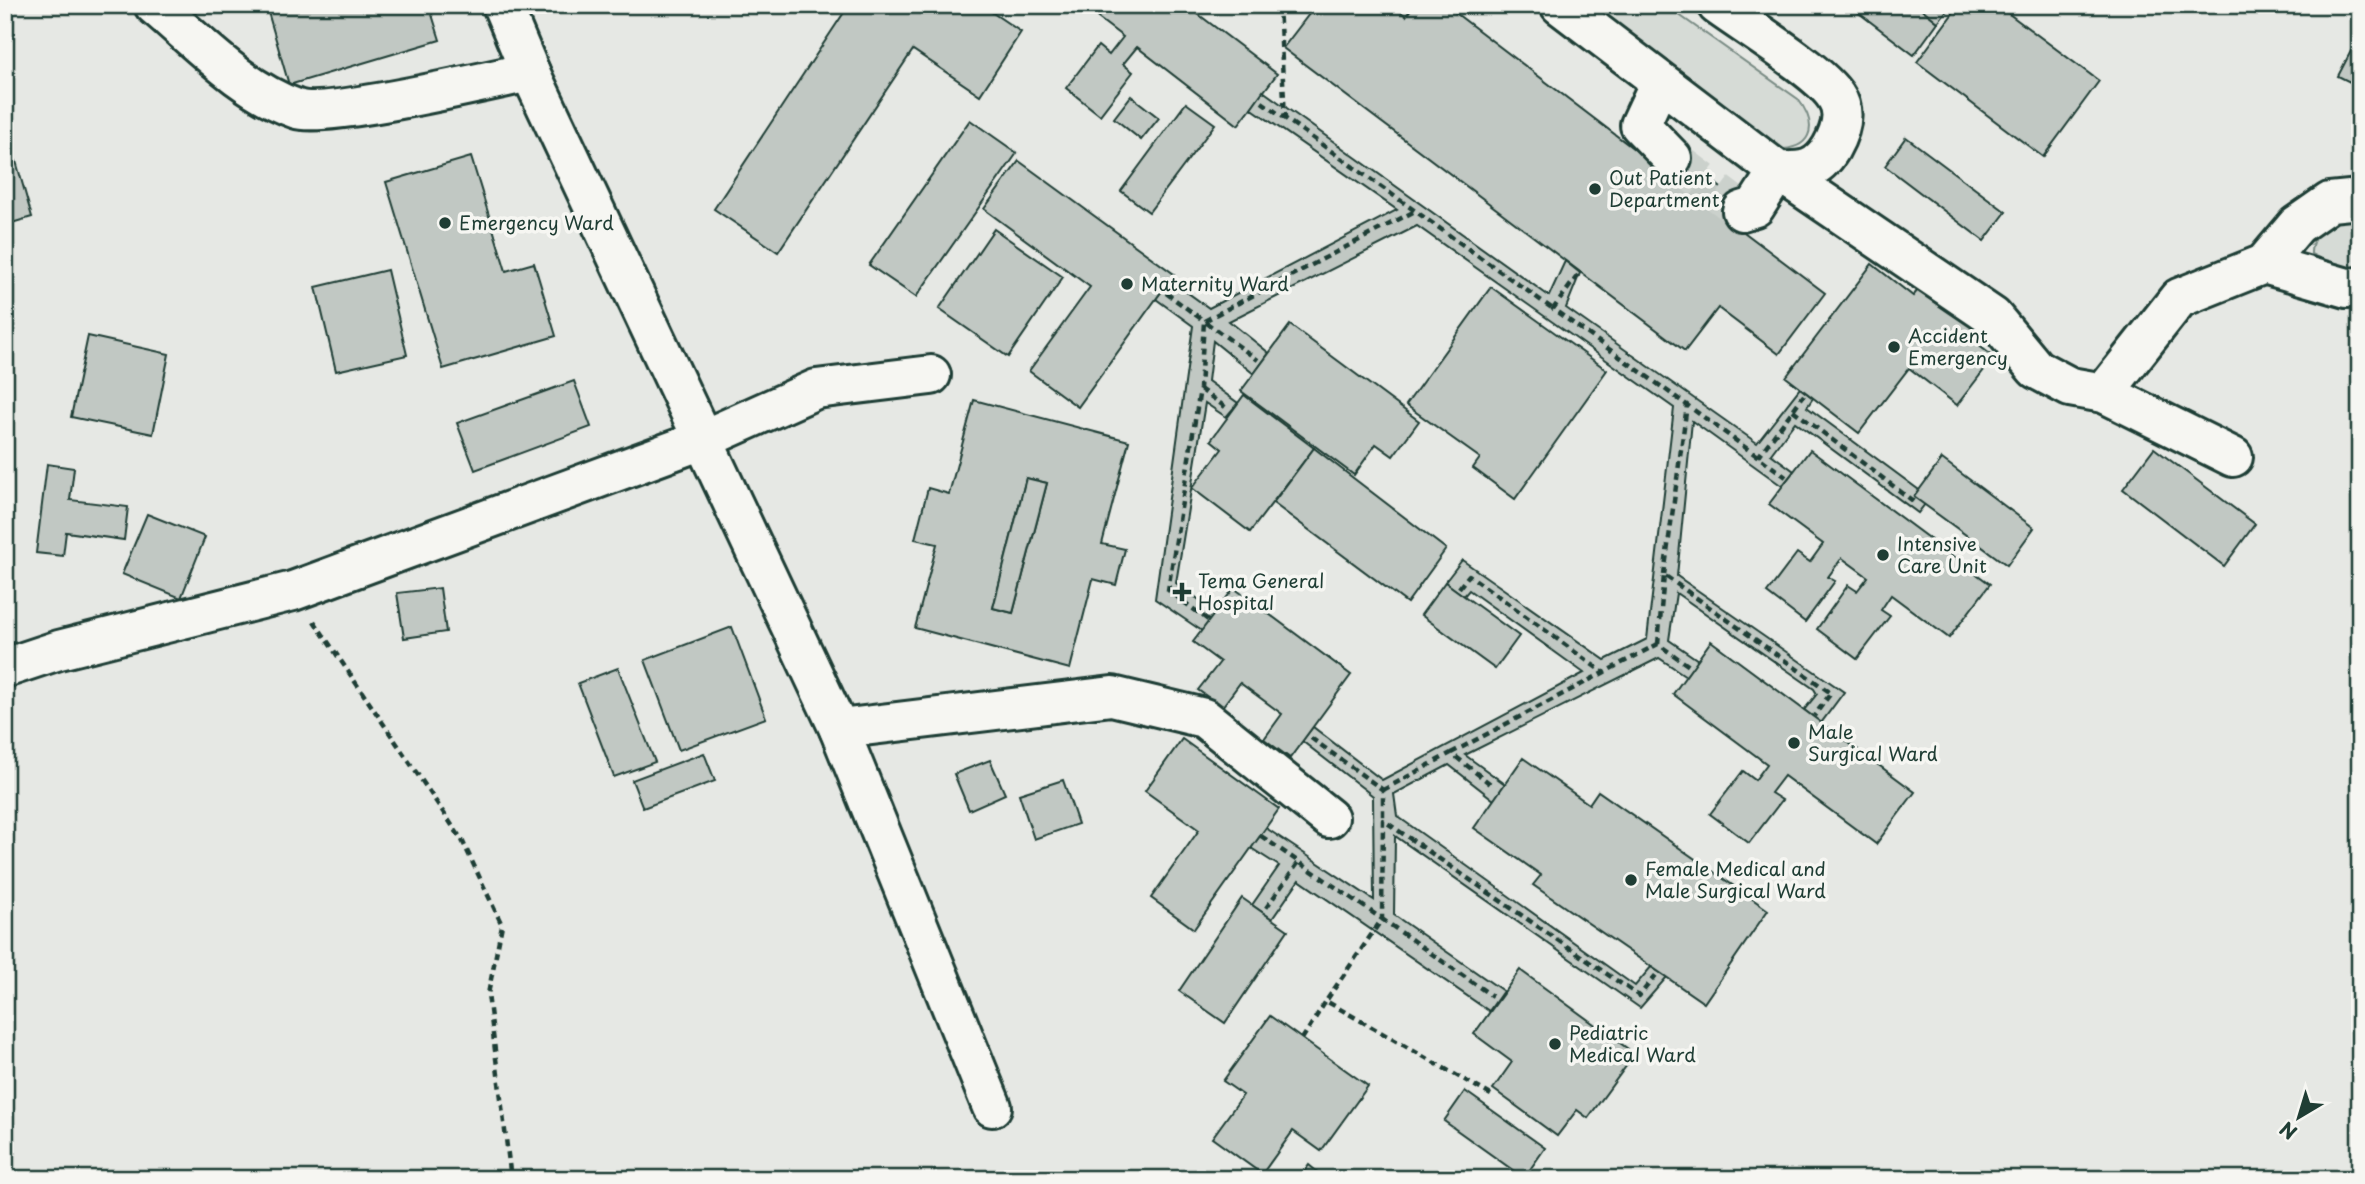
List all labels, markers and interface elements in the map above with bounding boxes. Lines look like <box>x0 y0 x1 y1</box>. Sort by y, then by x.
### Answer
place label: Out Patient Department <box>1609 163 1720 213</box>
marker: Out Patient Department <box>1587 181 1603 197</box>
place label: Emergency Ward <box>459 208 614 236</box>
marker: Emergency Ward <box>437 215 453 231</box>
place label: Maternity Ward <box>1141 269 1289 297</box>
marker: Maternity Ward <box>1119 276 1135 292</box>
place label: Accident Emergency <box>1908 321 2008 371</box>
marker: Accident Emergency <box>1886 339 1902 355</box>
place label: Intensive Care Unit <box>1897 529 1987 579</box>
marker: Intensive Care Unit <box>1875 547 1891 563</box>
place label: Tema General Hospital <box>1198 566 1324 616</box>
marker: Tema General Hospital <box>1172 582 1192 602</box>
place label: Male Surgical Ward <box>1808 717 1938 767</box>
marker: Male Surgical Ward <box>1786 735 1802 751</box>
place label: Female Medical and Male Surgical Ward <box>1645 854 1826 904</box>
marker: Female Medical and Male Surgical Ward <box>1623 872 1639 888</box>
place label: Pediatric Medical Ward <box>1569 1018 1696 1068</box>
marker: Pediatric Medical Ward <box>1547 1036 1563 1052</box>
north arrow <box>2264 1082 2334 1152</box>
text: N <box>2273 1116 2302 1147</box>

